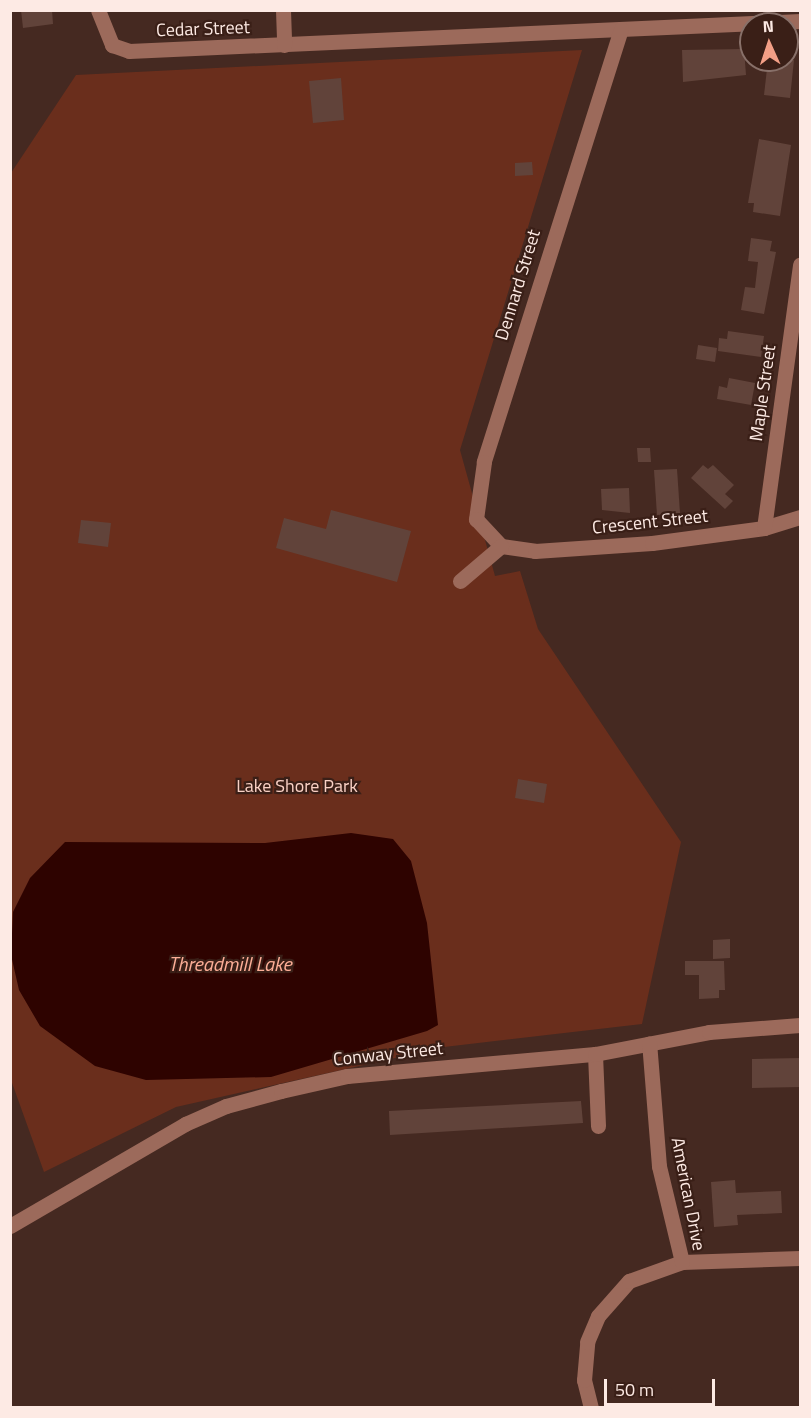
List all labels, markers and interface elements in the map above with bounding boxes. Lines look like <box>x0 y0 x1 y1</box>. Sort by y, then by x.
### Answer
north arrow <box>739 12 799 72</box>
text: N <box>762 14 774 38</box>
street label: Cedar Street <box>156 17 250 41</box>
street label: Dennard Street <box>491 227 545 343</box>
street label: Maple Street <box>746 343 780 443</box>
street label: Crescent Street <box>591 505 709 539</box>
park label: Lake Shore Park <box>236 775 358 797</box>
water label: Threadmill Lake <box>168 951 292 975</box>
street label: Conway Street <box>332 1037 444 1071</box>
street label: American Drive <box>666 1136 710 1252</box>
scale bar <box>607 1367 718 1405</box>
text: 50 m <box>615 1376 654 1403</box>

